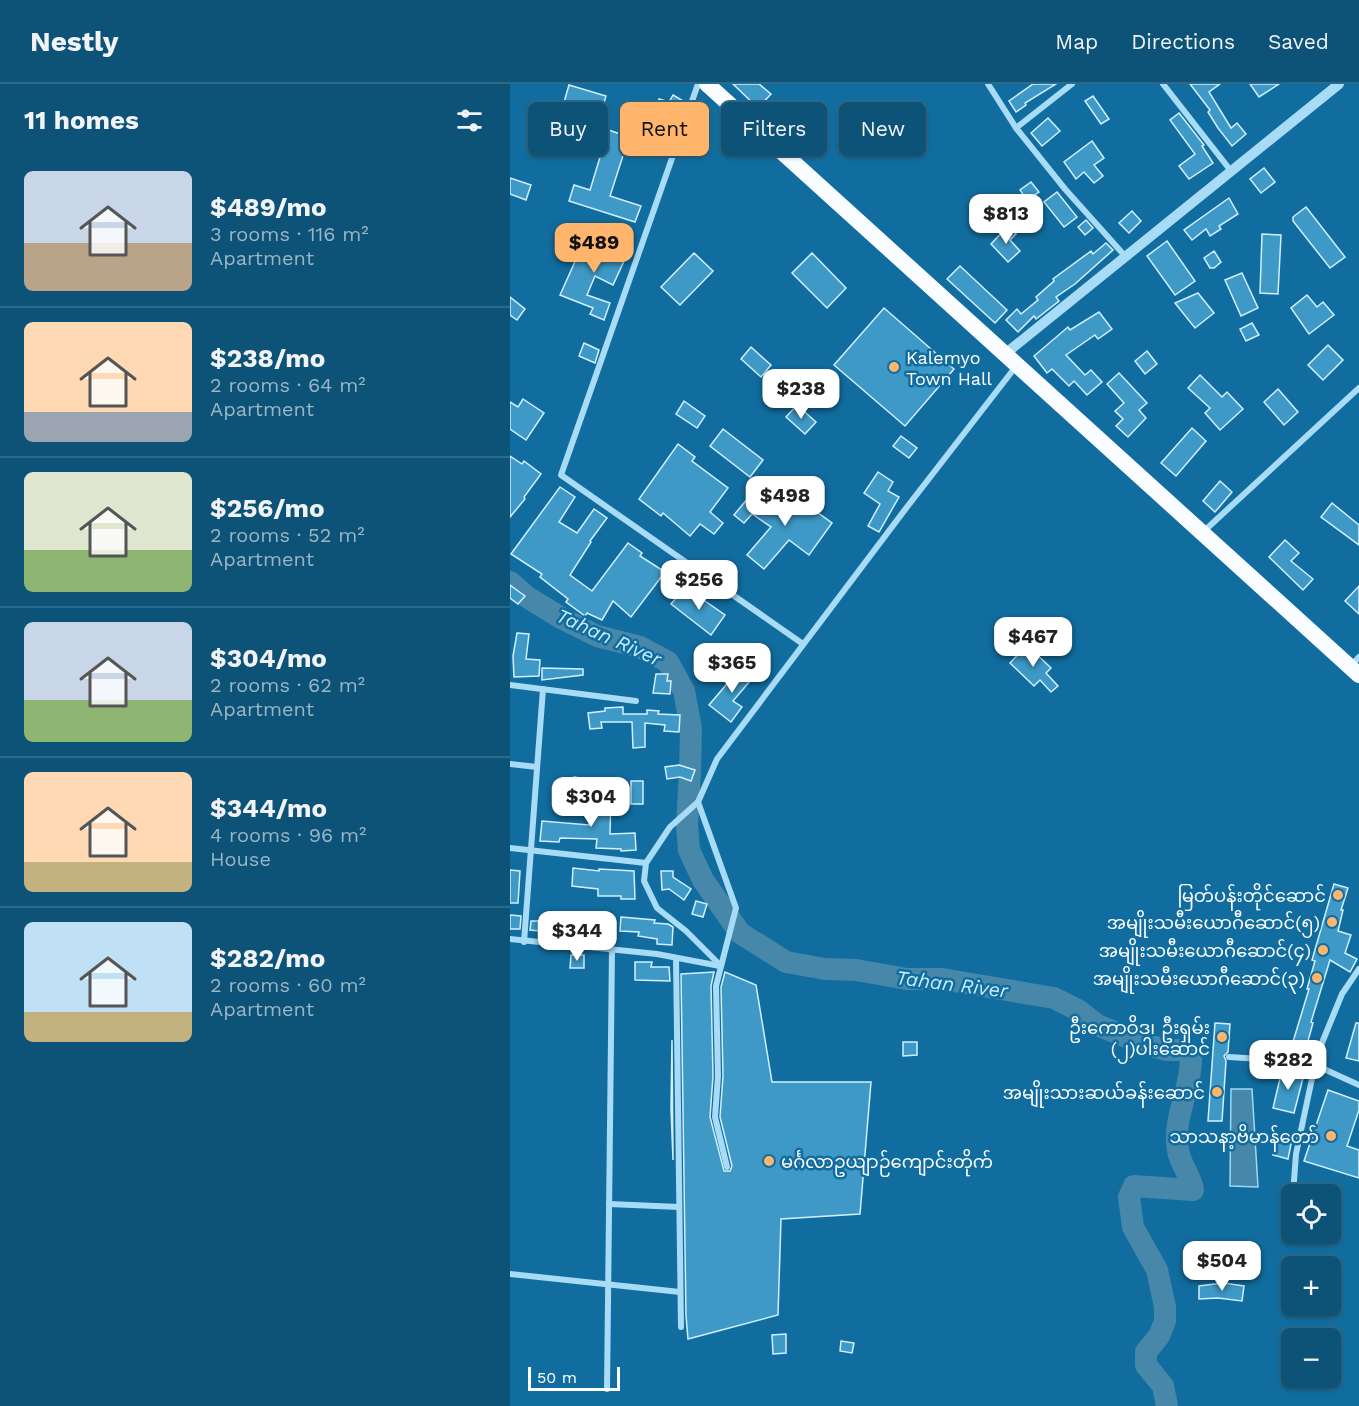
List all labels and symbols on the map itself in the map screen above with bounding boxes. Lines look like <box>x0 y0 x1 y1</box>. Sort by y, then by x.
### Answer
pin: $813 <box>970 194 1042 245</box>
pin: $489 <box>558 223 630 274</box>
place label: Kalemyo Town Hall <box>906 347 993 389</box>
marker: Kalemyo Town Hall <box>887 360 901 374</box>
pin: $238 <box>765 369 837 420</box>
pin: $498 <box>749 476 821 527</box>
pin: $256 <box>663 560 735 611</box>
water label: Tahan River <box>553 603 666 671</box>
pin: $467 <box>997 617 1069 668</box>
pin: $365 <box>696 643 768 694</box>
pin: $304 <box>555 777 627 828</box>
place label: မြတ်ပန်းတိုင်ဆောင် <box>1178 882 1326 911</box>
marker: မြတ်ပန်းတိုင်ဆောင် <box>1331 888 1345 902</box>
place label: အမျိုးသမီးယောဂီဆောင်(၅) <box>1107 909 1320 938</box>
pin: $344 <box>541 911 613 962</box>
marker: အမျိုးသမီးယောဂီဆောင်(၅) <box>1325 915 1339 929</box>
place label: အမျိုးသမီးယောဂီဆောင်(၄) <box>1099 937 1311 966</box>
marker: အမျိုးသမီးယောဂီဆောင်(၄) <box>1316 943 1330 957</box>
water label: Tahan River <box>895 965 1011 1003</box>
place label: အမျိုးသမီးယောဂီဆောင်(၃) <box>1093 965 1305 994</box>
marker: အမျိုးသမီးယောဂီဆောင်(၃) <box>1310 971 1324 985</box>
place label: ဦးကောဝိဒ၊ ဦးရှမ်း (၂)ပါးဆောင် <box>1069 1014 1210 1064</box>
marker: ဦးကောဝိဒ၊ ဦးရှမ်း (၂)ပါးဆောင် <box>1215 1030 1229 1044</box>
pin: $282 <box>1252 1040 1324 1091</box>
place label: အမျိုးသားဆယ်ခန်းဆောင် <box>1003 1079 1205 1108</box>
marker: အမျိုးသားဆယ်ခန်းဆောင် <box>1210 1085 1224 1099</box>
place label: သာသနာ့ဗိမာန်တော် <box>1169 1123 1319 1152</box>
marker: သာသနာ့ဗိမာန်တော် <box>1324 1129 1338 1143</box>
place label: မင်္ဂလာဥယျာဉ်ကျောင်းတိုက် <box>781 1148 993 1177</box>
marker: မင်္ဂလာဥယျာဉ်ကျောင်းတိုက် <box>762 1154 776 1168</box>
pin: $504 <box>1186 1241 1258 1292</box>
scale bar <box>528 1364 620 1392</box>

